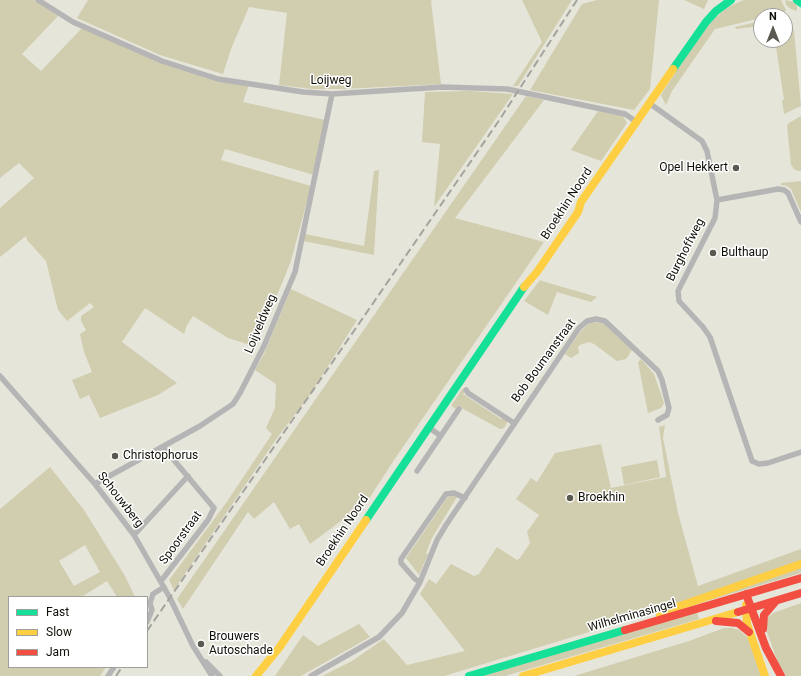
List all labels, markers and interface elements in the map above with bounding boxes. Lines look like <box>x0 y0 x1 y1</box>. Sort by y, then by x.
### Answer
north arrow <box>753 8 793 48</box>
text: N <box>769 10 777 23</box>
street label: Loijweg <box>310 74 352 88</box>
place label: Opel Hekkert <box>659 161 728 175</box>
marker: Opel Hekkert <box>731 163 741 173</box>
street label: Broekhin Noord <box>538 165 596 243</box>
street label: Burghoffweg <box>664 216 708 284</box>
place label: Bulthaup <box>721 246 768 260</box>
marker: Bulthaup <box>708 248 718 258</box>
street label: Loijveldweg <box>242 292 280 356</box>
street label: Bob Boumanstraat <box>509 316 579 406</box>
place label: Christophorus <box>123 449 198 463</box>
marker: Christophorus <box>110 451 120 461</box>
street label: Schouwberg <box>94 469 146 531</box>
place label: Broekhin <box>578 491 625 505</box>
street label: Broekhin Noord <box>314 493 372 569</box>
marker: Broekhin <box>565 493 575 503</box>
street label: Spoorstraat <box>157 508 205 568</box>
legend <box>8 596 148 668</box>
street label: Wilhelminasingel <box>586 597 678 635</box>
text: Fast <box>46 605 69 619</box>
text: Slow <box>46 625 72 639</box>
place label: Brouwers Autoschade <box>209 630 273 658</box>
marker: Brouwers Autoschade <box>196 639 206 649</box>
text: Jam <box>46 645 70 659</box>

